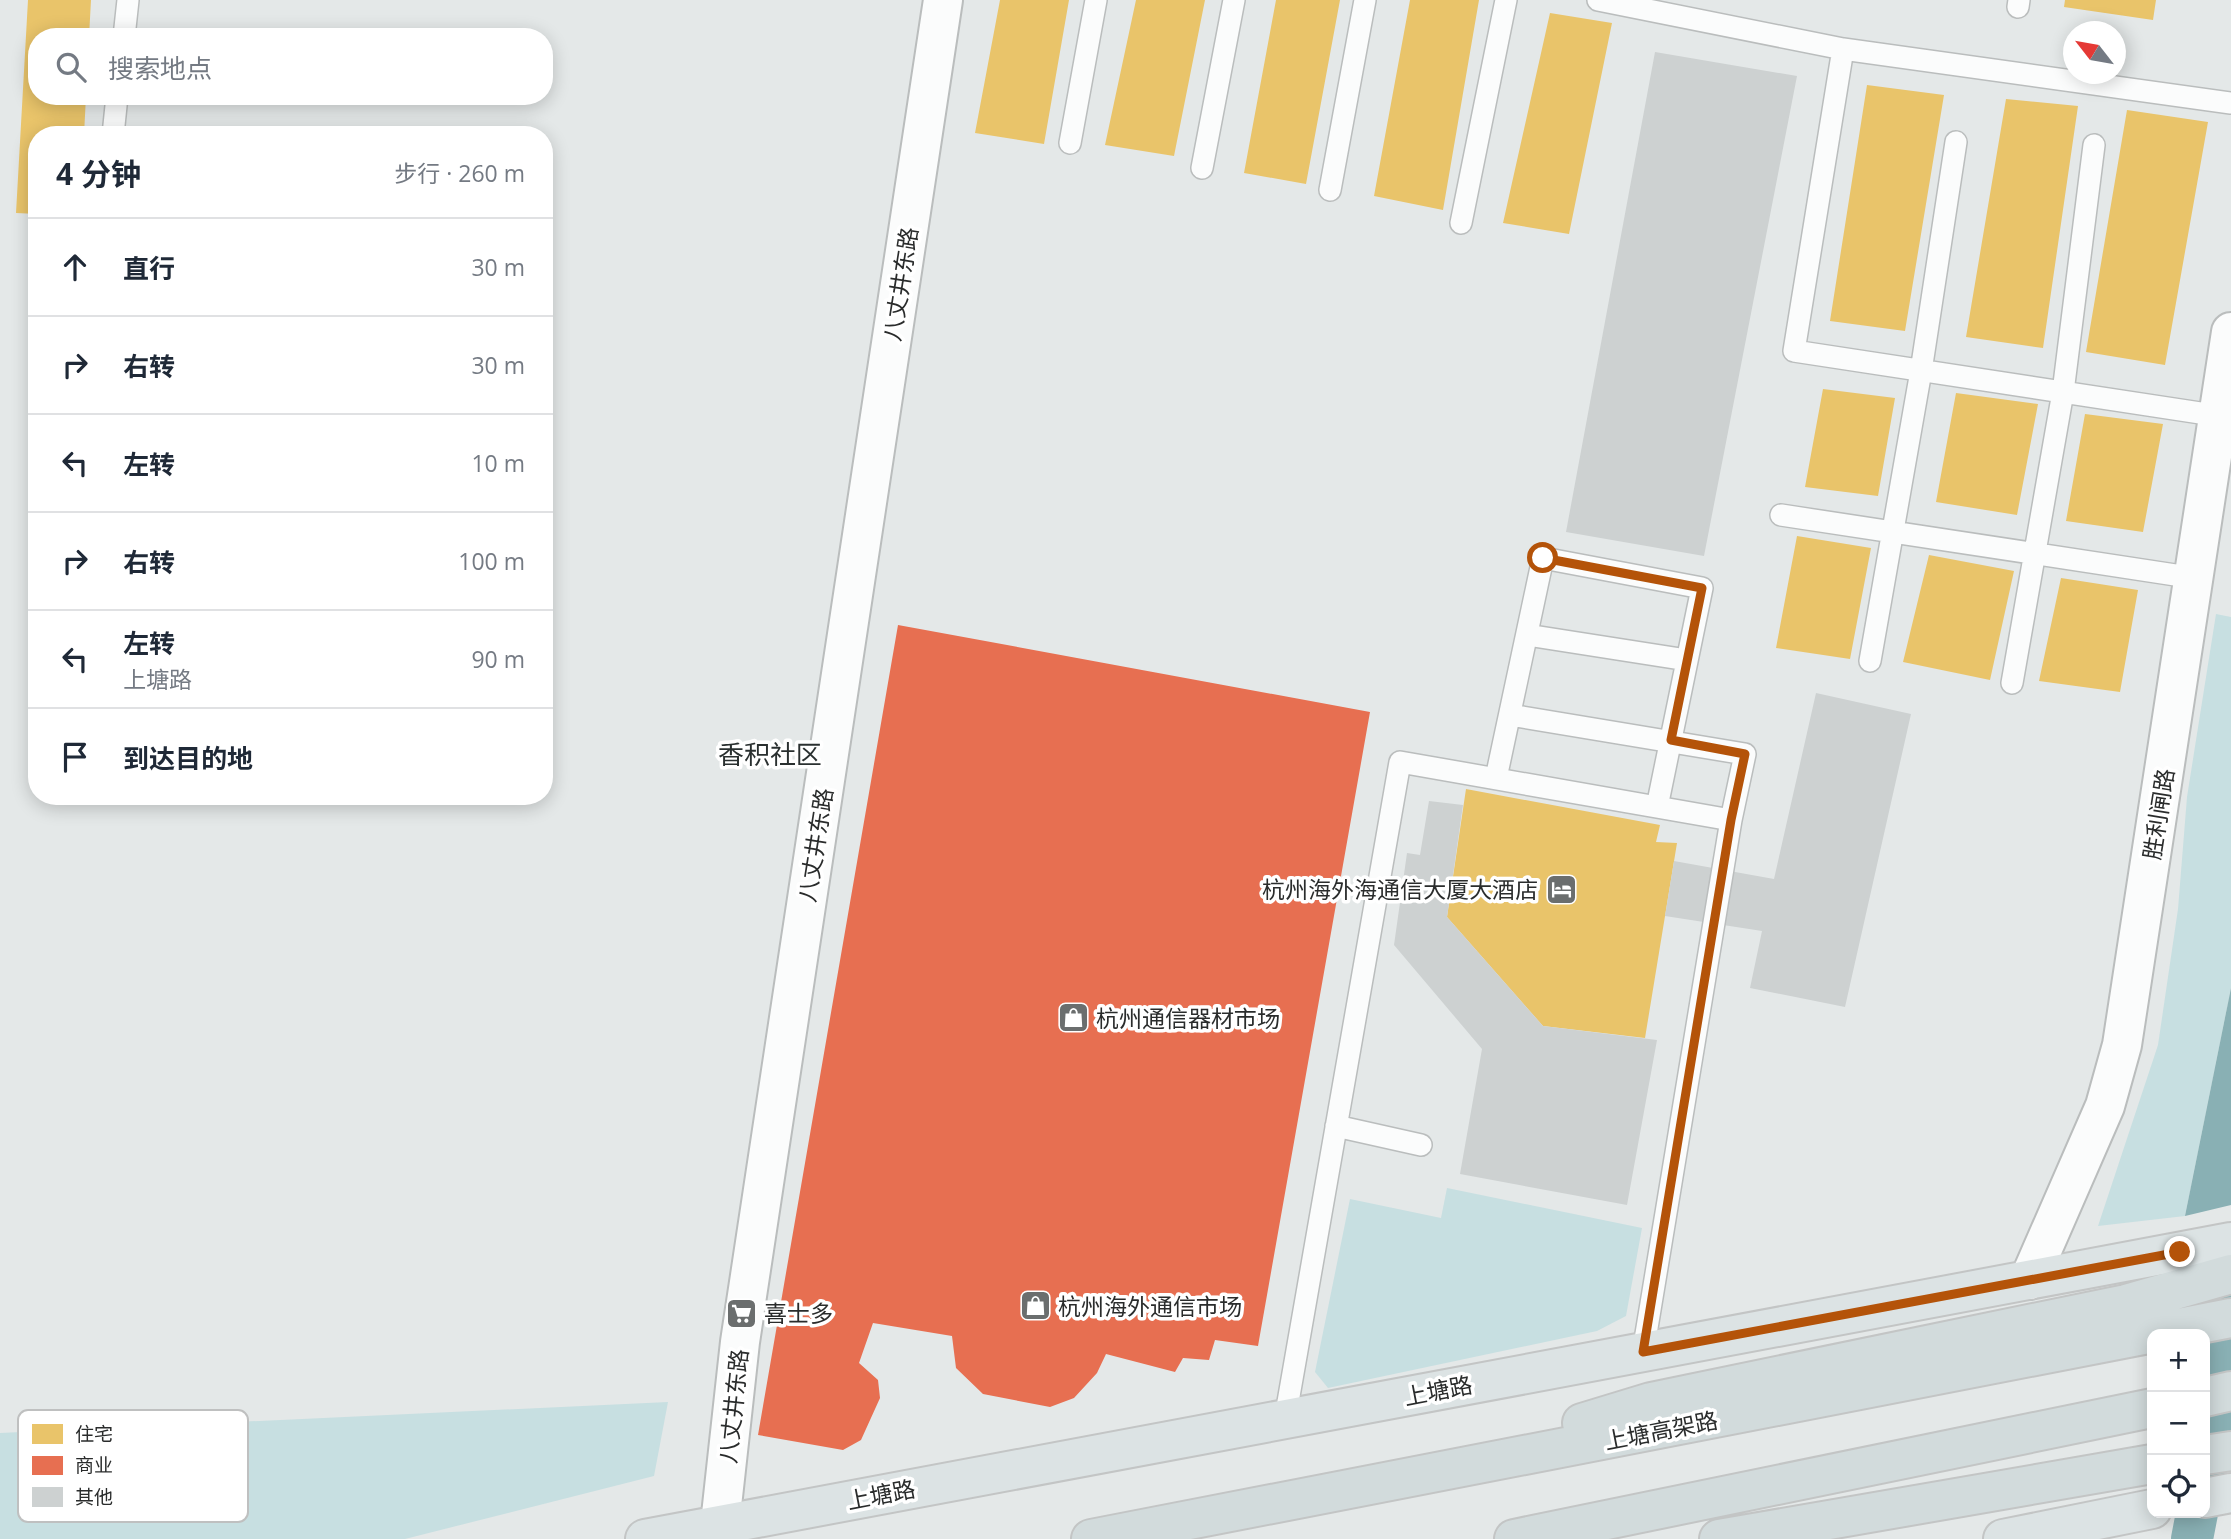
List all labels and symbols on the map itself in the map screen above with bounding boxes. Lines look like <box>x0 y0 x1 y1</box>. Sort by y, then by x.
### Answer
north arrow <box>2063 21 2126 84</box>
street label: 八丈井东路 <box>875 225 925 343</box>
route start <box>1527 542 1558 573</box>
district label: 香积社区 <box>718 736 822 772</box>
street label: 胜利闸路 <box>2135 766 2181 862</box>
street label: 八丈井东路 <box>790 786 840 904</box>
hotel icon: 杭州海外海通信大厦大酒店 <box>1544 872 1578 906</box>
place label: 杭州海外海通信大厦大酒店 <box>1262 873 1538 905</box>
shop icon: 杭州通信器材市场 <box>1056 1001 1090 1035</box>
place label: 杭州通信器材市场 <box>1096 1002 1280 1034</box>
route end <box>2164 1236 2195 1267</box>
shop icon: 杭州海外通信市场 <box>1018 1289 1052 1323</box>
place label: 杭州海外通信市场 <box>1058 1290 1242 1322</box>
supermarket icon: 喜士多 <box>724 1296 758 1330</box>
place label: 喜士多 <box>764 1297 833 1329</box>
street label: 八丈井东路 <box>711 1347 755 1465</box>
street label: 上塘路 <box>1401 1368 1475 1412</box>
street label: 上塘高架路 <box>1602 1403 1720 1457</box>
legend <box>18 1410 248 1522</box>
text: 住宅 <box>75 1421 113 1447</box>
text: 商业 <box>75 1452 113 1478</box>
street label: 上塘路 <box>844 1472 918 1516</box>
text: 其他 <box>75 1484 113 1510</box>

